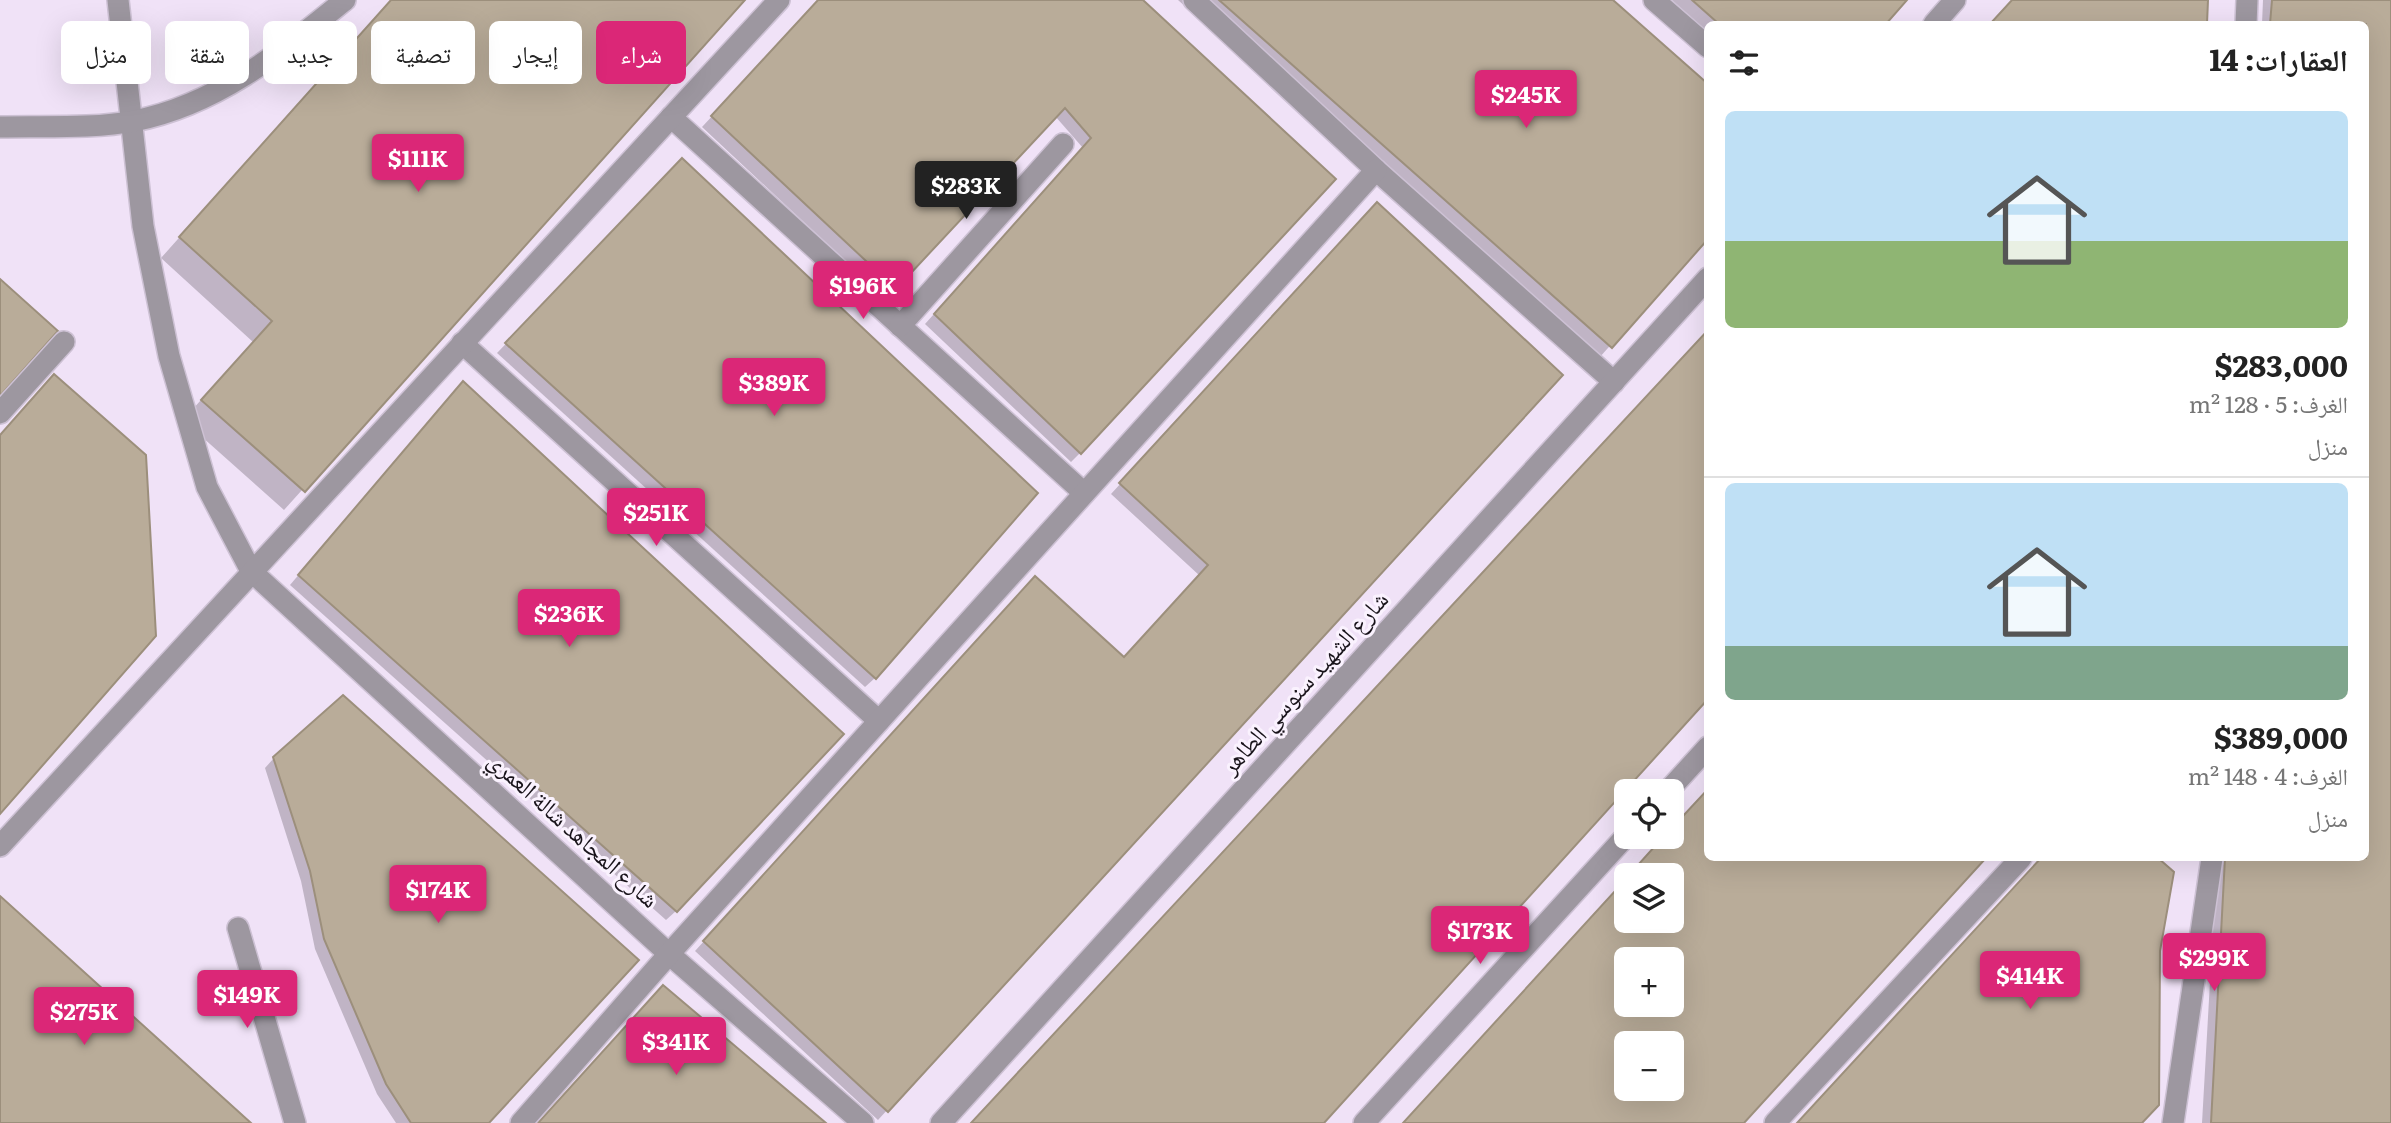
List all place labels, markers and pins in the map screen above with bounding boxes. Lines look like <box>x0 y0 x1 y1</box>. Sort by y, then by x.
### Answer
pin: $245K <box>1477 71 1575 130</box>
pin: $111K <box>369 134 467 194</box>
pin: $283K <box>917 162 1015 221</box>
pin: $196K <box>814 262 912 321</box>
pin: $389K <box>725 358 823 418</box>
pin: $251K <box>607 489 705 548</box>
pin: $236K <box>520 590 618 649</box>
pin: $174K <box>389 866 487 925</box>
pin: $173K <box>1431 906 1529 966</box>
pin: $299K <box>2165 934 2263 993</box>
pin: $414K <box>1981 951 2079 1011</box>
pin: $149K <box>198 970 296 1030</box>
pin: $275K <box>35 988 133 1047</box>
pin: $341K <box>627 1018 725 1077</box>

